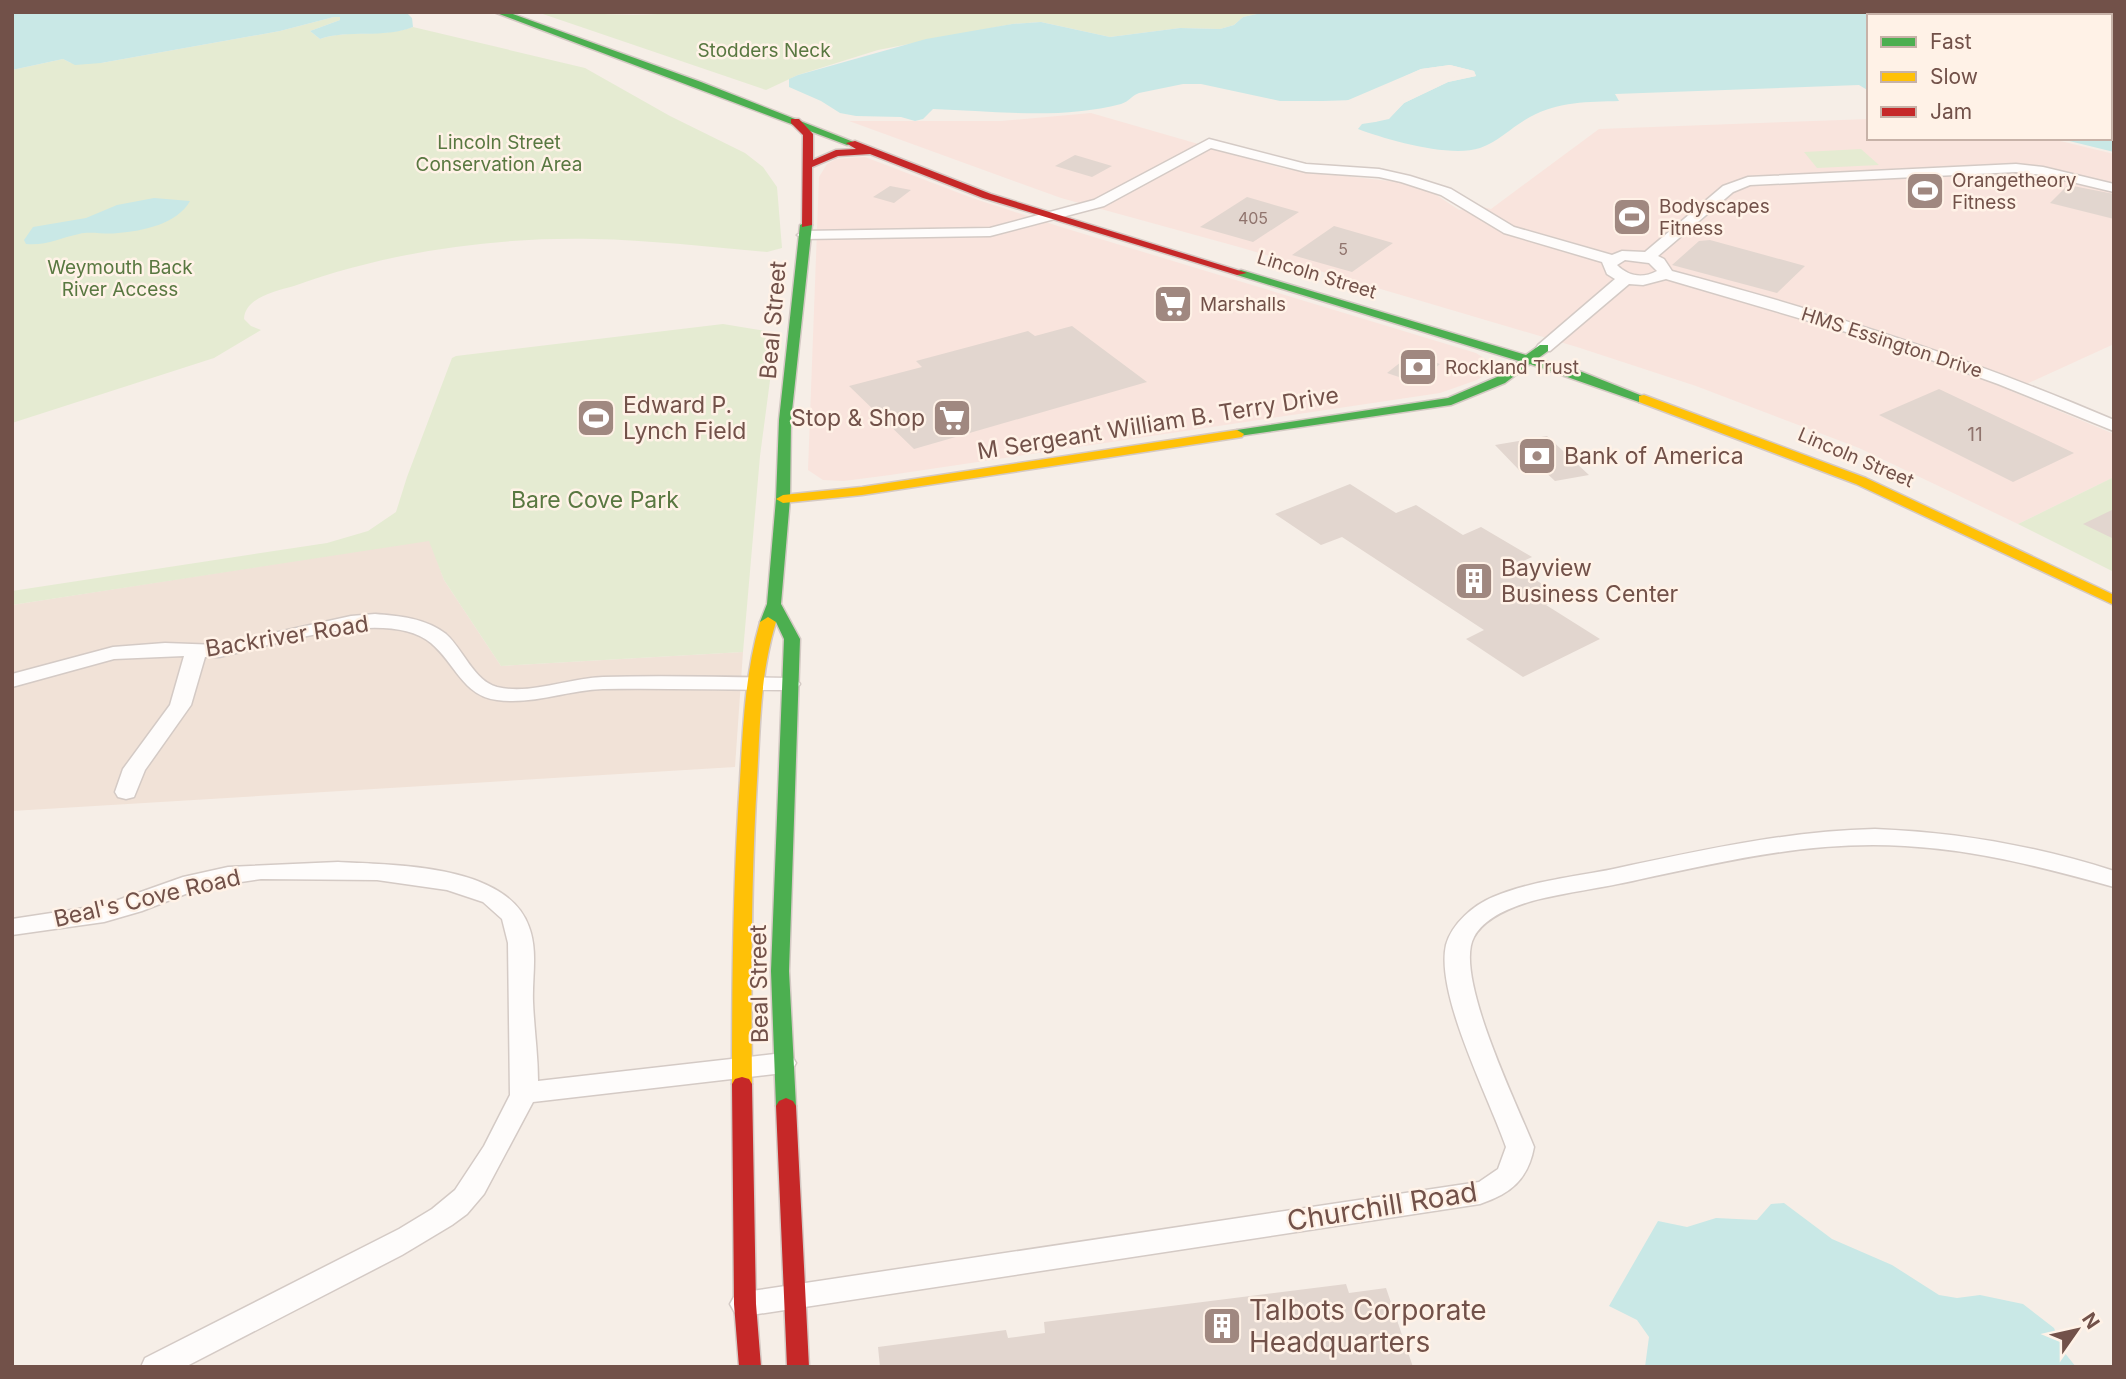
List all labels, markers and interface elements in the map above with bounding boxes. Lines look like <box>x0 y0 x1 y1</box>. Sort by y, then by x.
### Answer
legend <box>1867 14 2112 140</box>
text: Fast <box>1930 29 1972 54</box>
park label: Stodders Neck <box>697 39 831 62</box>
text: Slow <box>1930 64 1978 89</box>
text: Jam <box>1930 99 1972 124</box>
park label: Lincoln Street Conservation Area <box>416 131 582 176</box>
place label: Orangetheory Fitness <box>1952 169 2077 214</box>
sports icon: Orangetheory Fitness <box>1904 170 1946 212</box>
place label: Bodyscapes Fitness <box>1659 195 1770 240</box>
sports icon: Bodyscapes Fitness <box>1611 196 1653 238</box>
house number: 405 <box>1238 208 1268 228</box>
house number: 5 <box>1338 239 1348 259</box>
street label: Lincoln Street <box>1254 245 1379 304</box>
park label: Weymouth Back River Access <box>47 256 193 301</box>
street label: Beal Street <box>754 259 792 380</box>
supermarket icon: Marshalls <box>1152 283 1194 325</box>
place label: Marshalls <box>1200 293 1286 316</box>
street label: HMS Essington Drive <box>1798 302 1985 383</box>
bank icon: Rockland Trust <box>1397 346 1439 388</box>
place label: Rockland Trust <box>1445 356 1579 379</box>
street label: M Sergeant William B. Terry Drive <box>975 381 1341 465</box>
place label: Edward P. Lynch Field <box>623 391 746 445</box>
sports icon: Edward P. Lynch Field <box>575 397 617 439</box>
supermarket icon: Stop & Shop <box>931 397 973 439</box>
place label: Stop & Shop <box>791 404 925 432</box>
street label: Lincoln Street <box>1794 423 1917 492</box>
house number: 11 <box>1967 423 1983 446</box>
bank icon: Bank of America <box>1516 435 1558 477</box>
place label: Bank of America <box>1564 442 1744 470</box>
park label: Bare Cove Park <box>511 486 679 514</box>
place label: Bayview Business Center <box>1501 554 1679 608</box>
building icon: Bayview Business Center <box>1453 560 1495 602</box>
street label: Backriver Road <box>203 609 371 663</box>
street label: Beal's Cove Road <box>51 863 243 933</box>
street label: Beal Street <box>744 924 774 1044</box>
street label: Churchill Road <box>1285 1174 1479 1238</box>
place label: Talbots Corporate Headquarters <box>1249 1293 1487 1359</box>
north arrow <box>2042 1295 2112 1365</box>
building icon: Talbots Corporate Headquarters <box>1201 1305 1243 1347</box>
text: N <box>2077 1308 2104 1333</box>

